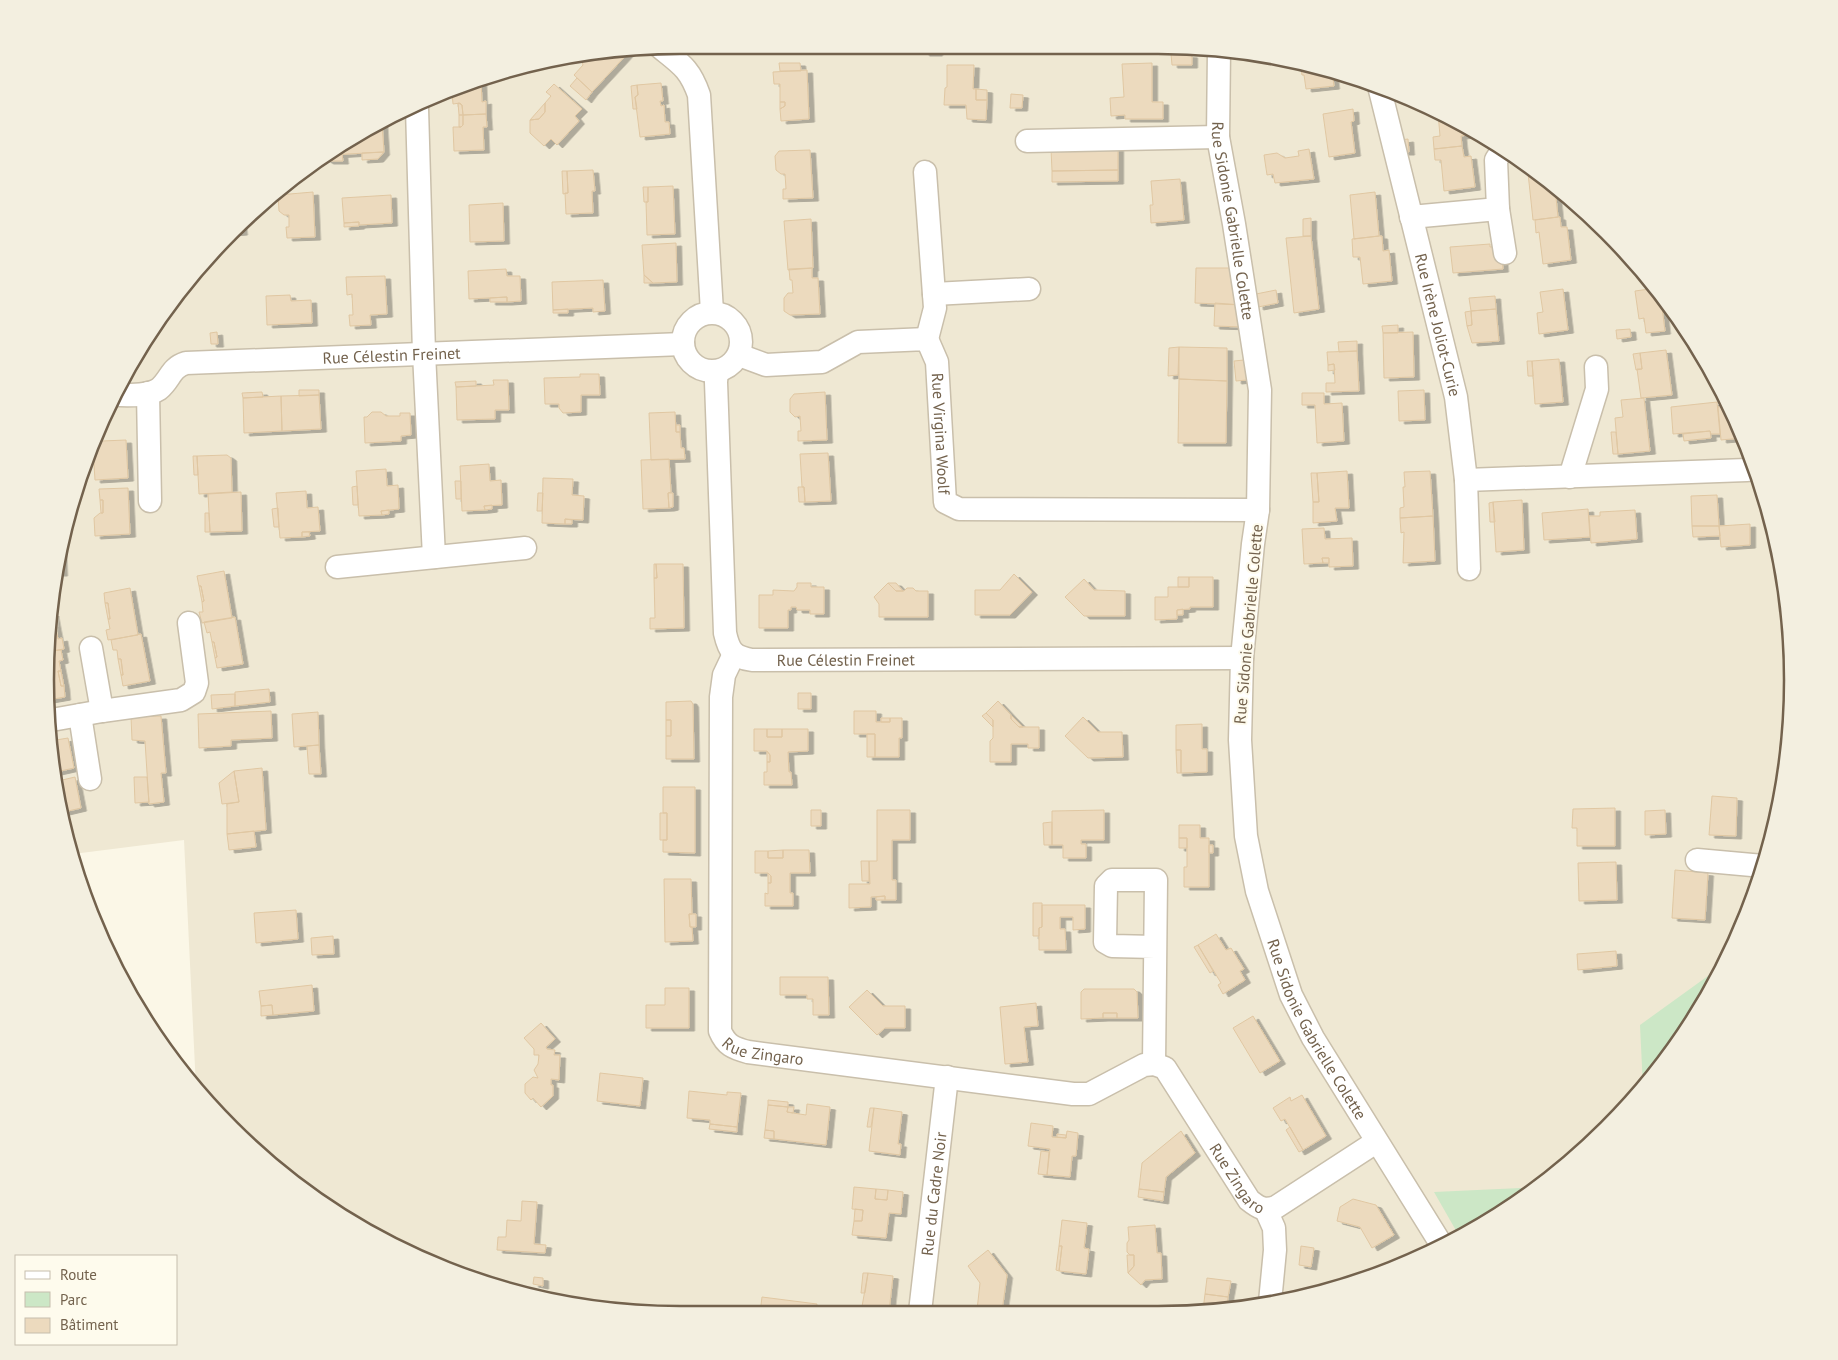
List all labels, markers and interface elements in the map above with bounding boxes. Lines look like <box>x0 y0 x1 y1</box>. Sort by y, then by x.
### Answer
street label: Rue Sidonie Gabrielle Colette <box>1208 121 1259 321</box>
street label: Rue Irène Joliot-Curie <box>1411 251 1465 398</box>
street label: Rue Célestin Freinet <box>322 342 462 368</box>
street label: Rue Virgina Woolf <box>928 372 955 496</box>
street label: Rue Sidonie Gabrielle Colette <box>1229 523 1267 725</box>
street label: Rue Célestin Freinet <box>777 649 915 670</box>
street label: Rue Sidonie Gabrielle Colette <box>1263 936 1371 1123</box>
street label: Rue Zingaro <box>718 1033 805 1069</box>
street label: Rue du Cadre Noir <box>917 1130 951 1257</box>
street label: Rue Zingaro <box>1205 1139 1268 1218</box>
legend <box>15 1255 178 1345</box>
text: Route <box>60 1265 97 1284</box>
text: Parc <box>60 1290 87 1309</box>
text: Bâtiment <box>60 1315 118 1334</box>

